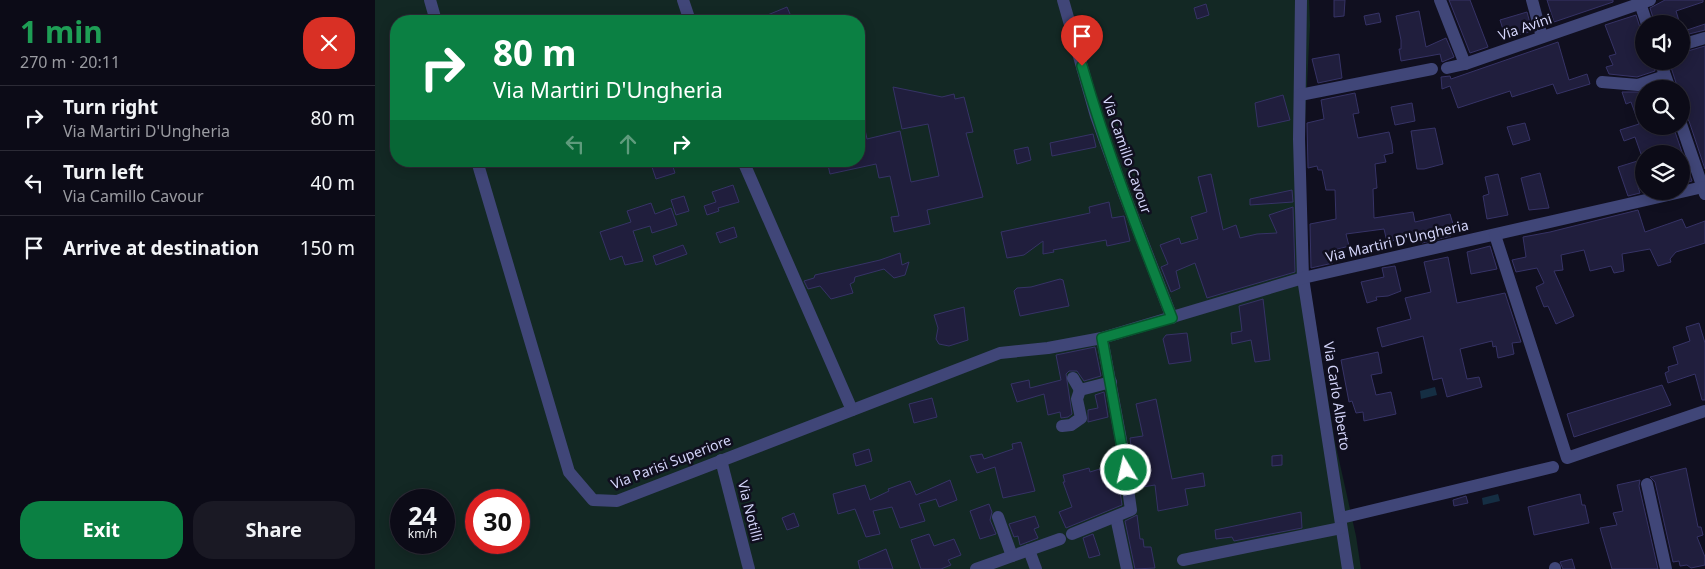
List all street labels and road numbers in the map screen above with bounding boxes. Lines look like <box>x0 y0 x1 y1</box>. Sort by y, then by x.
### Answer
street label: Via Avini <box>1496 9 1554 45</box>
street label: Via Camillo Cavour <box>1098 94 1157 216</box>
street label: Via Martiri D'Ungheria <box>1324 215 1470 266</box>
street label: Via Carlo Alberto <box>1319 340 1355 452</box>
street label: Via Parisi Superiore <box>608 430 734 493</box>
street label: Via Notilli <box>734 478 767 543</box>

